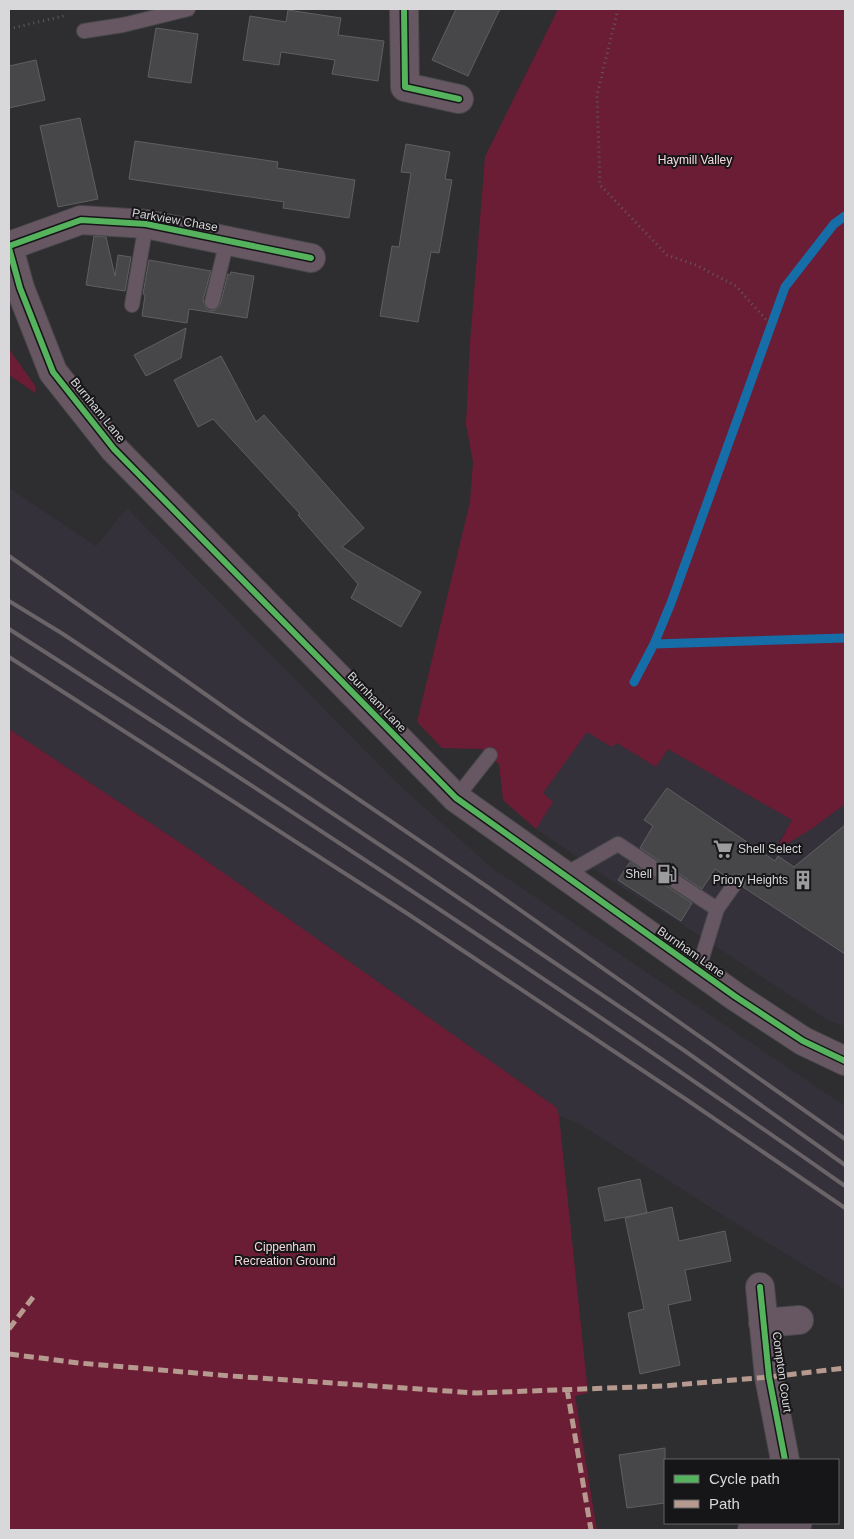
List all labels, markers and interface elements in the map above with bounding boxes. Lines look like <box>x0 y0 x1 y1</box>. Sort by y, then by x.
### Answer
park label: Haymill Valley <box>658 153 732 167</box>
street label: Parkview Chase <box>131 206 219 234</box>
street label: Burnham Lane <box>68 375 128 445</box>
street label: Burnham Lane <box>345 669 410 735</box>
supermarket icon: Shell Select <box>712 838 734 860</box>
place label: Shell Select <box>738 842 802 856</box>
fuel station icon: Shell <box>656 863 678 885</box>
place label: Shell <box>625 867 652 881</box>
building icon: Priory Heights <box>792 869 814 891</box>
place label: Priory Heights <box>713 873 788 887</box>
street label: Burnham Lane <box>655 924 728 980</box>
park label: Cippenham Recreation Ground <box>234 1240 336 1268</box>
street label: Compton Court <box>769 1331 795 1414</box>
legend <box>664 1459 839 1524</box>
text: Cycle path <box>709 1470 780 1487</box>
text: Path <box>709 1495 740 1512</box>

